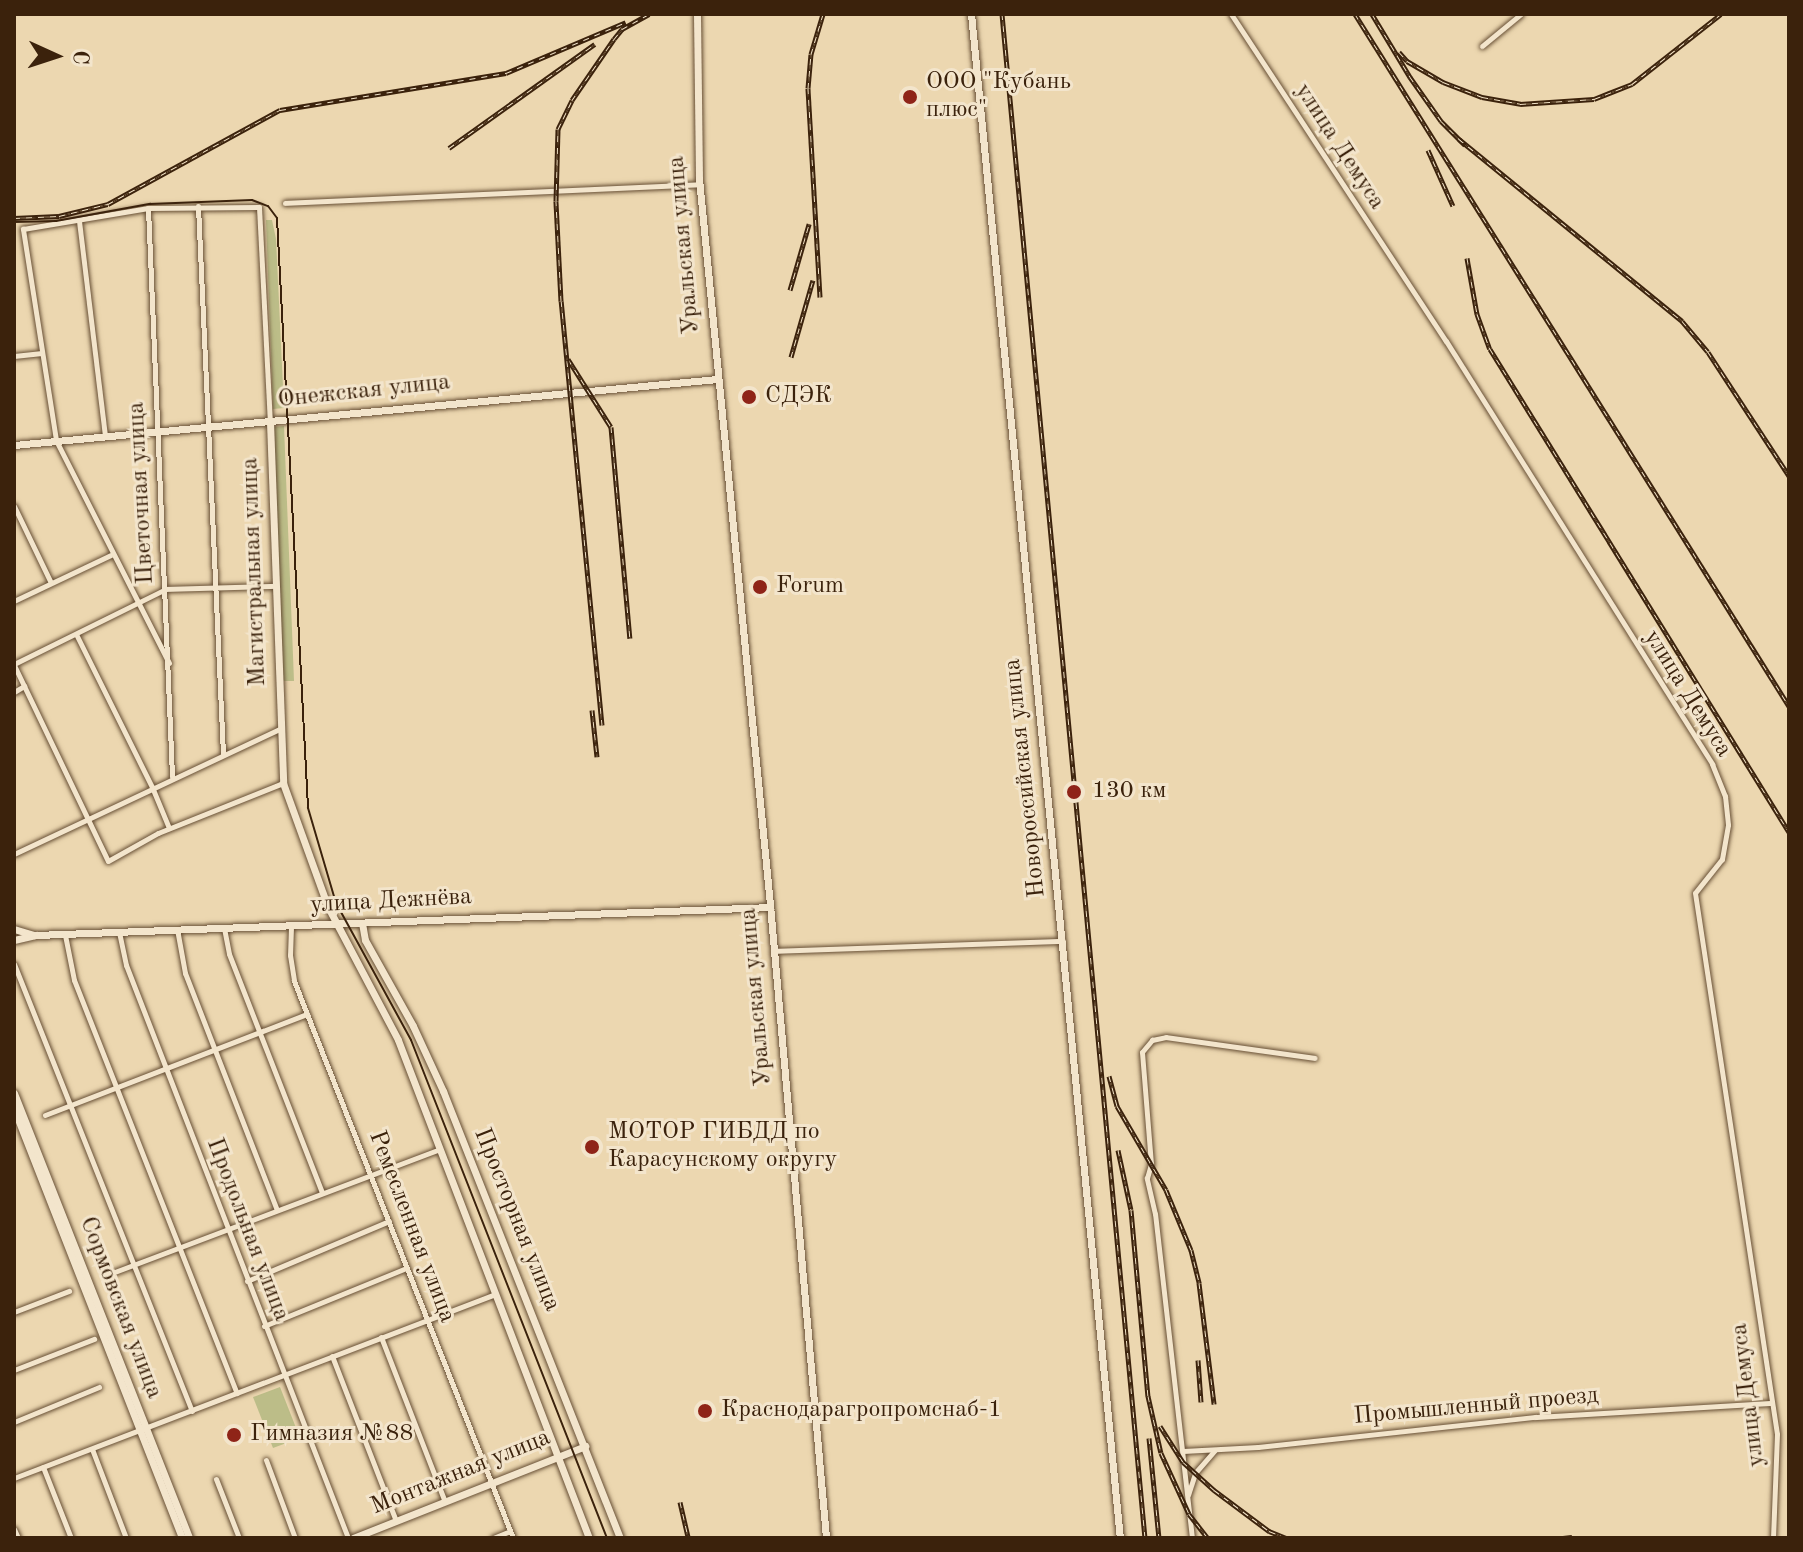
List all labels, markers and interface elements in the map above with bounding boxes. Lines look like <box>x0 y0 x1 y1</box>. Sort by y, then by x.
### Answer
north arrow <box>16 16 96 96</box>
text: С <box>69 49 91 65</box>
place label: ООО "Кубань плюс" <box>926 69 1071 125</box>
street label: улица Демуса <box>1288 79 1390 215</box>
marker: ООО "Кубань плюс" <box>901 88 919 106</box>
street label: Уральская улица <box>663 155 707 335</box>
street label: Онежская улица <box>276 369 452 415</box>
place label: СДЭК <box>765 383 832 411</box>
marker: СДЭК <box>740 388 758 406</box>
street label: Цветочная улица <box>123 401 161 585</box>
street label: Магистральная улица <box>237 457 273 687</box>
place label: Forum <box>776 573 844 601</box>
marker: Forum <box>751 578 769 596</box>
street label: улица Демуса <box>1636 625 1738 763</box>
street label: Новороссийская улица <box>999 657 1053 899</box>
place label: 130 км <box>1092 778 1166 806</box>
marker: 130 км <box>1063 781 1085 803</box>
street label: улица Дежнёва <box>310 883 472 921</box>
street label: Уральская улица <box>735 907 779 1087</box>
place label: МОТОР ГИБДД по Карасунскому округу <box>608 1119 837 1175</box>
street label: Просторная улица <box>466 1124 566 1316</box>
street label: Ремесленная улица <box>361 1127 461 1327</box>
street label: Продольная улица <box>199 1134 295 1326</box>
marker: МОТОР ГИБДД по Карасунскому округу <box>583 1138 601 1156</box>
street label: Сормовская улица <box>72 1213 168 1403</box>
street label: улица Демуса <box>1726 1321 1772 1469</box>
street label: Промышленный проезд <box>1352 1382 1600 1432</box>
place label: Краснодарагропромснаб-1 <box>721 1397 1002 1425</box>
marker: Краснодарагропромснаб-1 <box>696 1402 714 1420</box>
place label: Гимназия №88 <box>250 1421 413 1449</box>
street label: Монтажная улица <box>367 1424 555 1522</box>
marker: Гимназия №88 <box>225 1426 243 1444</box>

